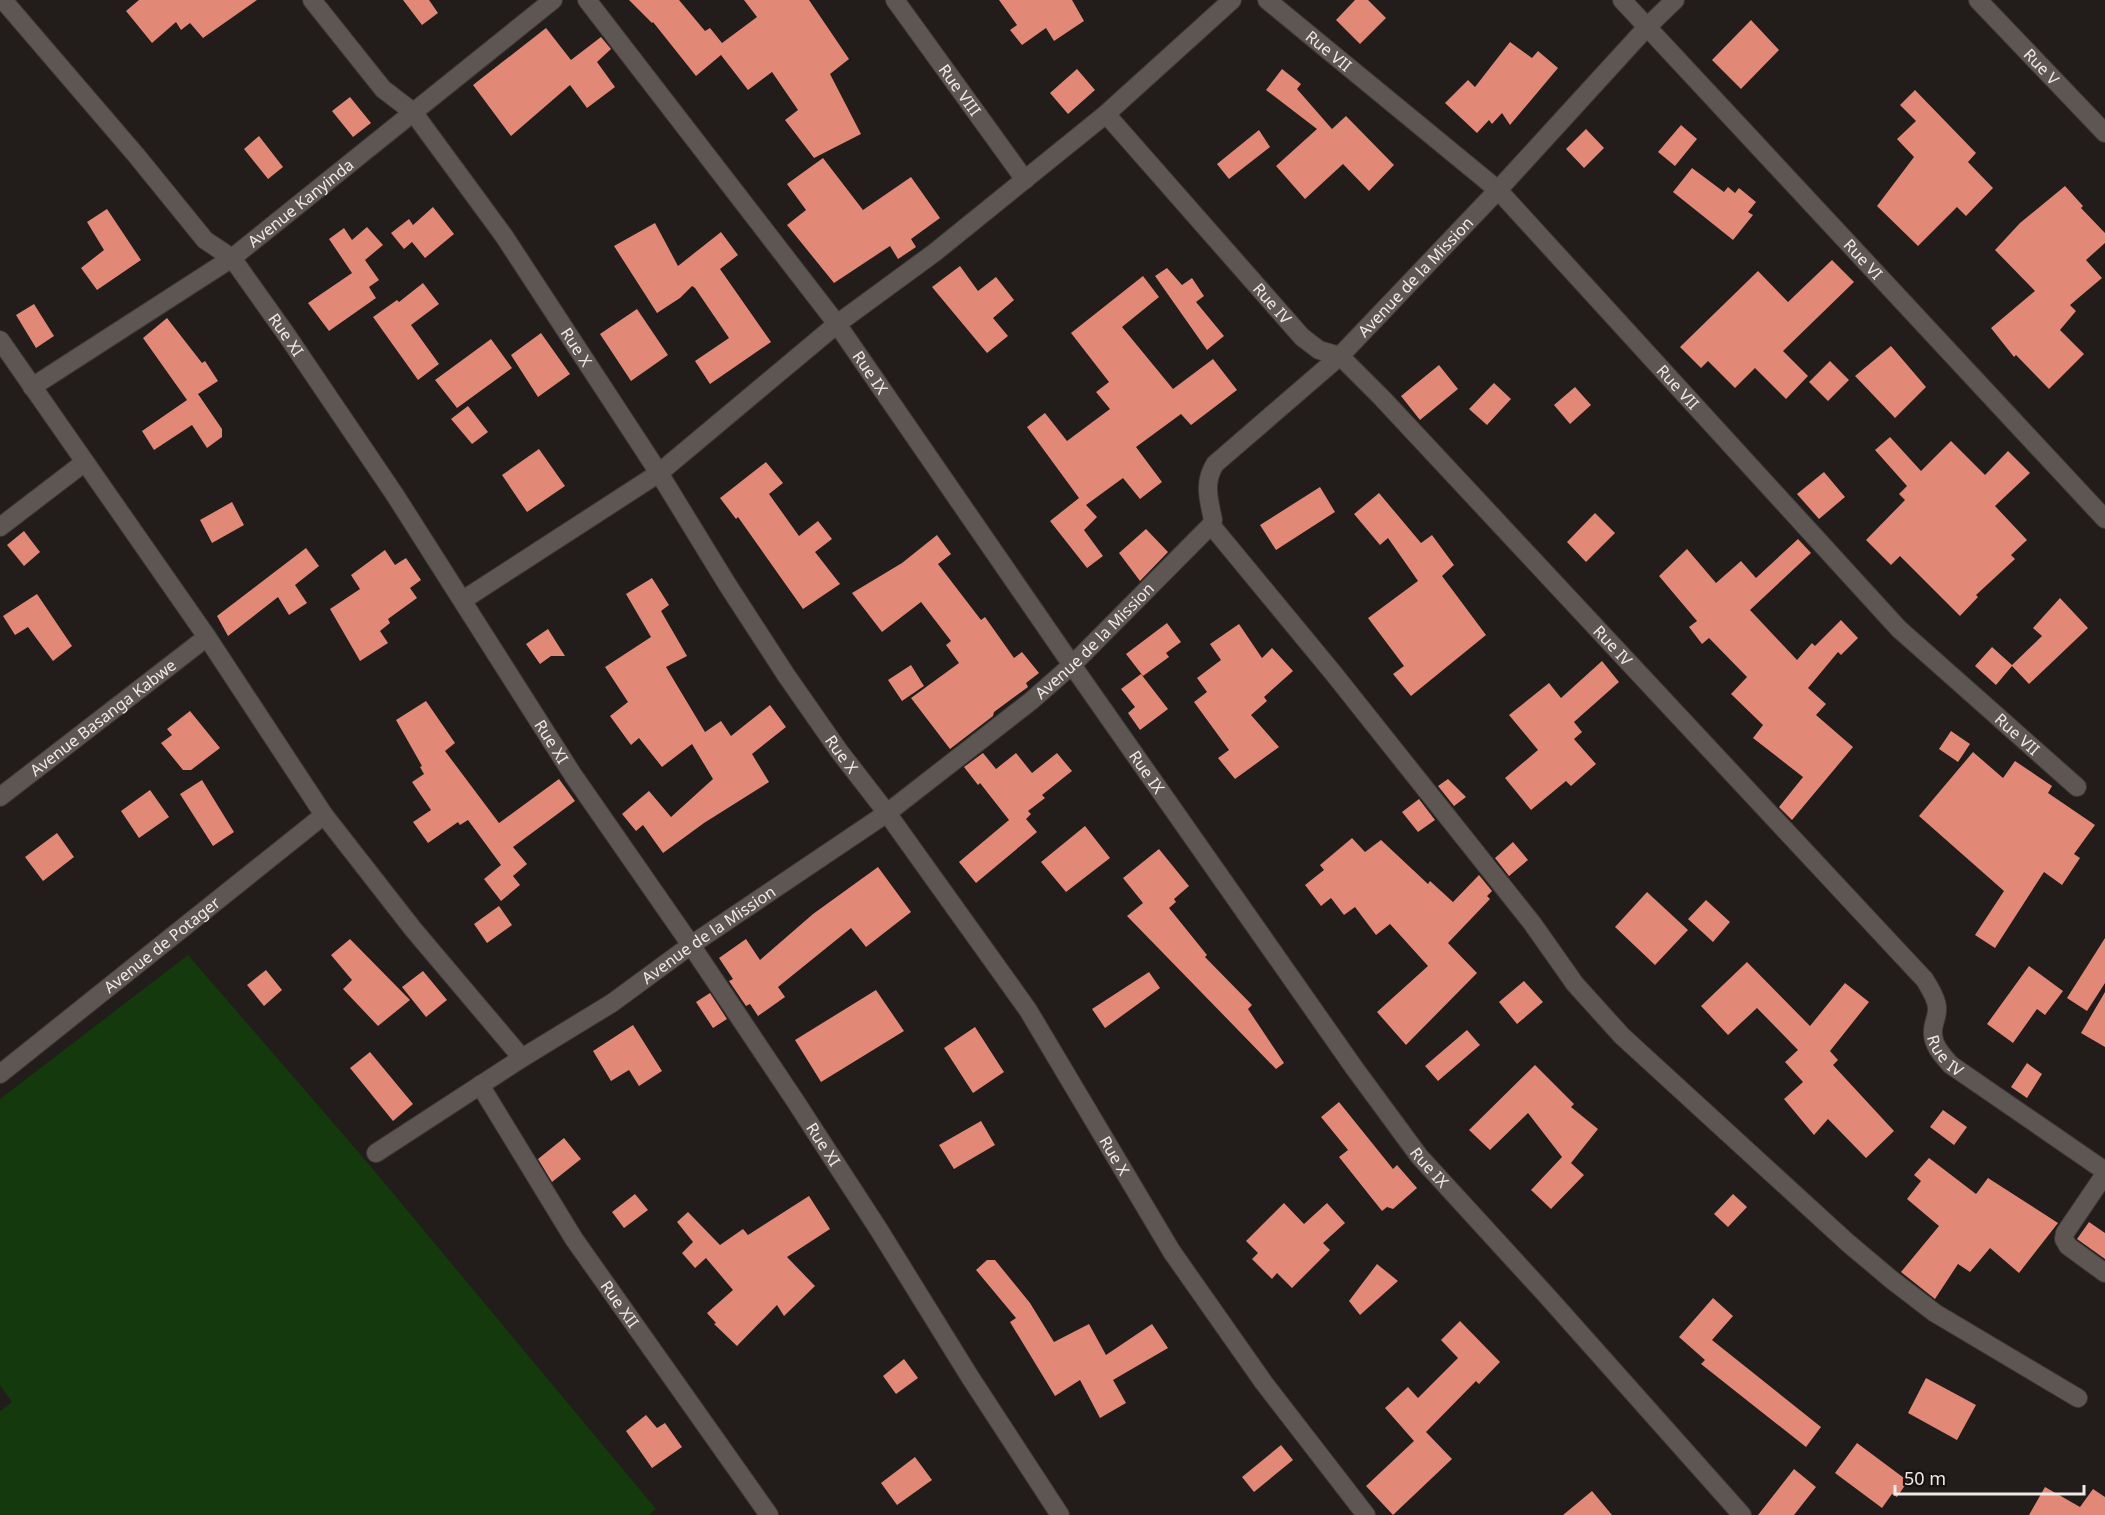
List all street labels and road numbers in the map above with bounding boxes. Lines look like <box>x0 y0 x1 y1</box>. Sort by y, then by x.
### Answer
street label: Rue VII <box>1301 25 1356 76</box>
street label: Rue V <box>2019 44 2064 90</box>
street label: Rue VIII <box>934 60 986 120</box>
street label: Avenue Kanyinda <box>243 154 358 252</box>
street label: Avenue de la Mission <box>1353 212 1478 342</box>
street label: Rue VI <box>1839 234 1888 284</box>
street label: Rue IV <box>1248 278 1297 329</box>
street label: Rue XI <box>264 309 309 360</box>
street label: Rue X <box>556 323 598 371</box>
street label: Rue IX <box>848 346 893 399</box>
street label: Rue VII <box>1652 360 1704 414</box>
street label: Avenue de la Mission <box>1030 578 1159 704</box>
street label: Rue IV <box>1588 620 1638 671</box>
street label: Avenue Basanga Kabwe <box>25 654 181 781</box>
street label: Rue VII <box>1990 708 2045 760</box>
street label: Rue XI <box>530 715 574 768</box>
street label: Rue X <box>820 731 864 778</box>
street label: Rue IX <box>1124 746 1170 798</box>
street label: Avenue de la Mission <box>637 880 780 989</box>
street label: Avenue de Potager <box>99 891 225 998</box>
street label: Rue IV <box>1922 1032 1968 1082</box>
street label: Rue XI <box>801 1118 846 1171</box>
street label: Rue X <box>1094 1132 1135 1180</box>
street label: Rue IX <box>1405 1143 1454 1193</box>
street label: Rue XII <box>596 1276 644 1332</box>

